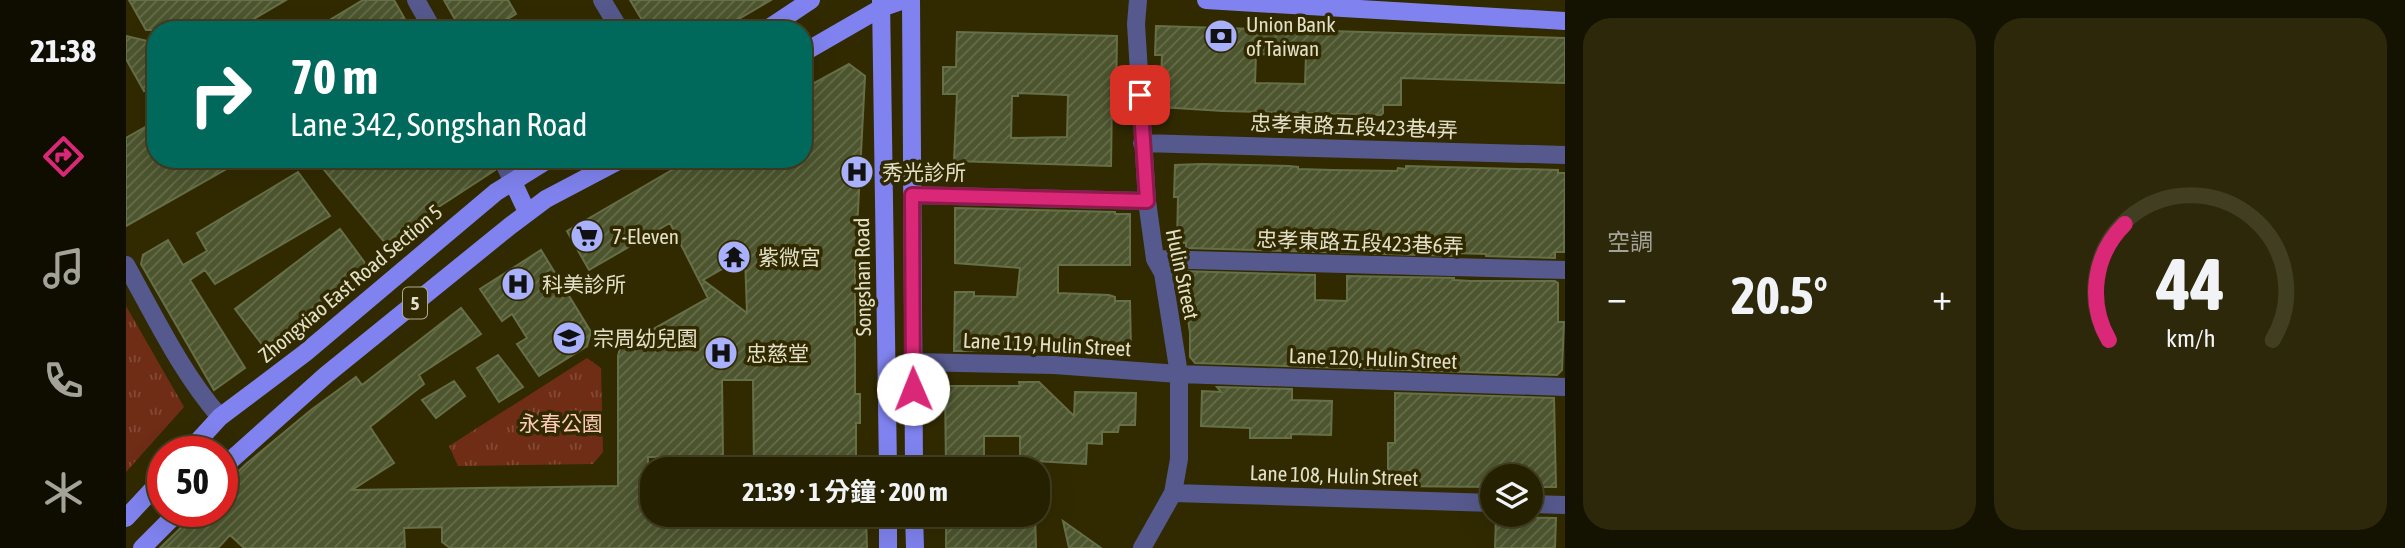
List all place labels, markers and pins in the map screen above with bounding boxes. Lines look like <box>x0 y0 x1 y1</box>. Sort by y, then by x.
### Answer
place label: Union Bank of Taiwan <box>1246 12 1335 60</box>
bank icon: Union Bank of Taiwan <box>1202 17 1240 55</box>
pin <box>1110 65 1170 125</box>
hospital icon: 秀光診所 <box>838 153 876 191</box>
place label: 秀光診所 <box>882 160 966 184</box>
supermarket icon: 7-Eleven <box>568 217 606 255</box>
place label: 7-Eleven <box>612 224 679 248</box>
temple icon: 紫微宮 <box>715 238 753 276</box>
place label: 紫微宮 <box>758 245 821 269</box>
hospital icon: 科美診所 <box>499 265 537 303</box>
place label: 科美診所 <box>542 272 626 296</box>
school or university icon: 宗周幼兒園 <box>550 319 588 357</box>
place label: 宗周幼兒園 <box>593 326 698 350</box>
hospital icon: 忠慈堂 <box>702 334 740 372</box>
place label: 忠慈堂 <box>746 341 809 365</box>

